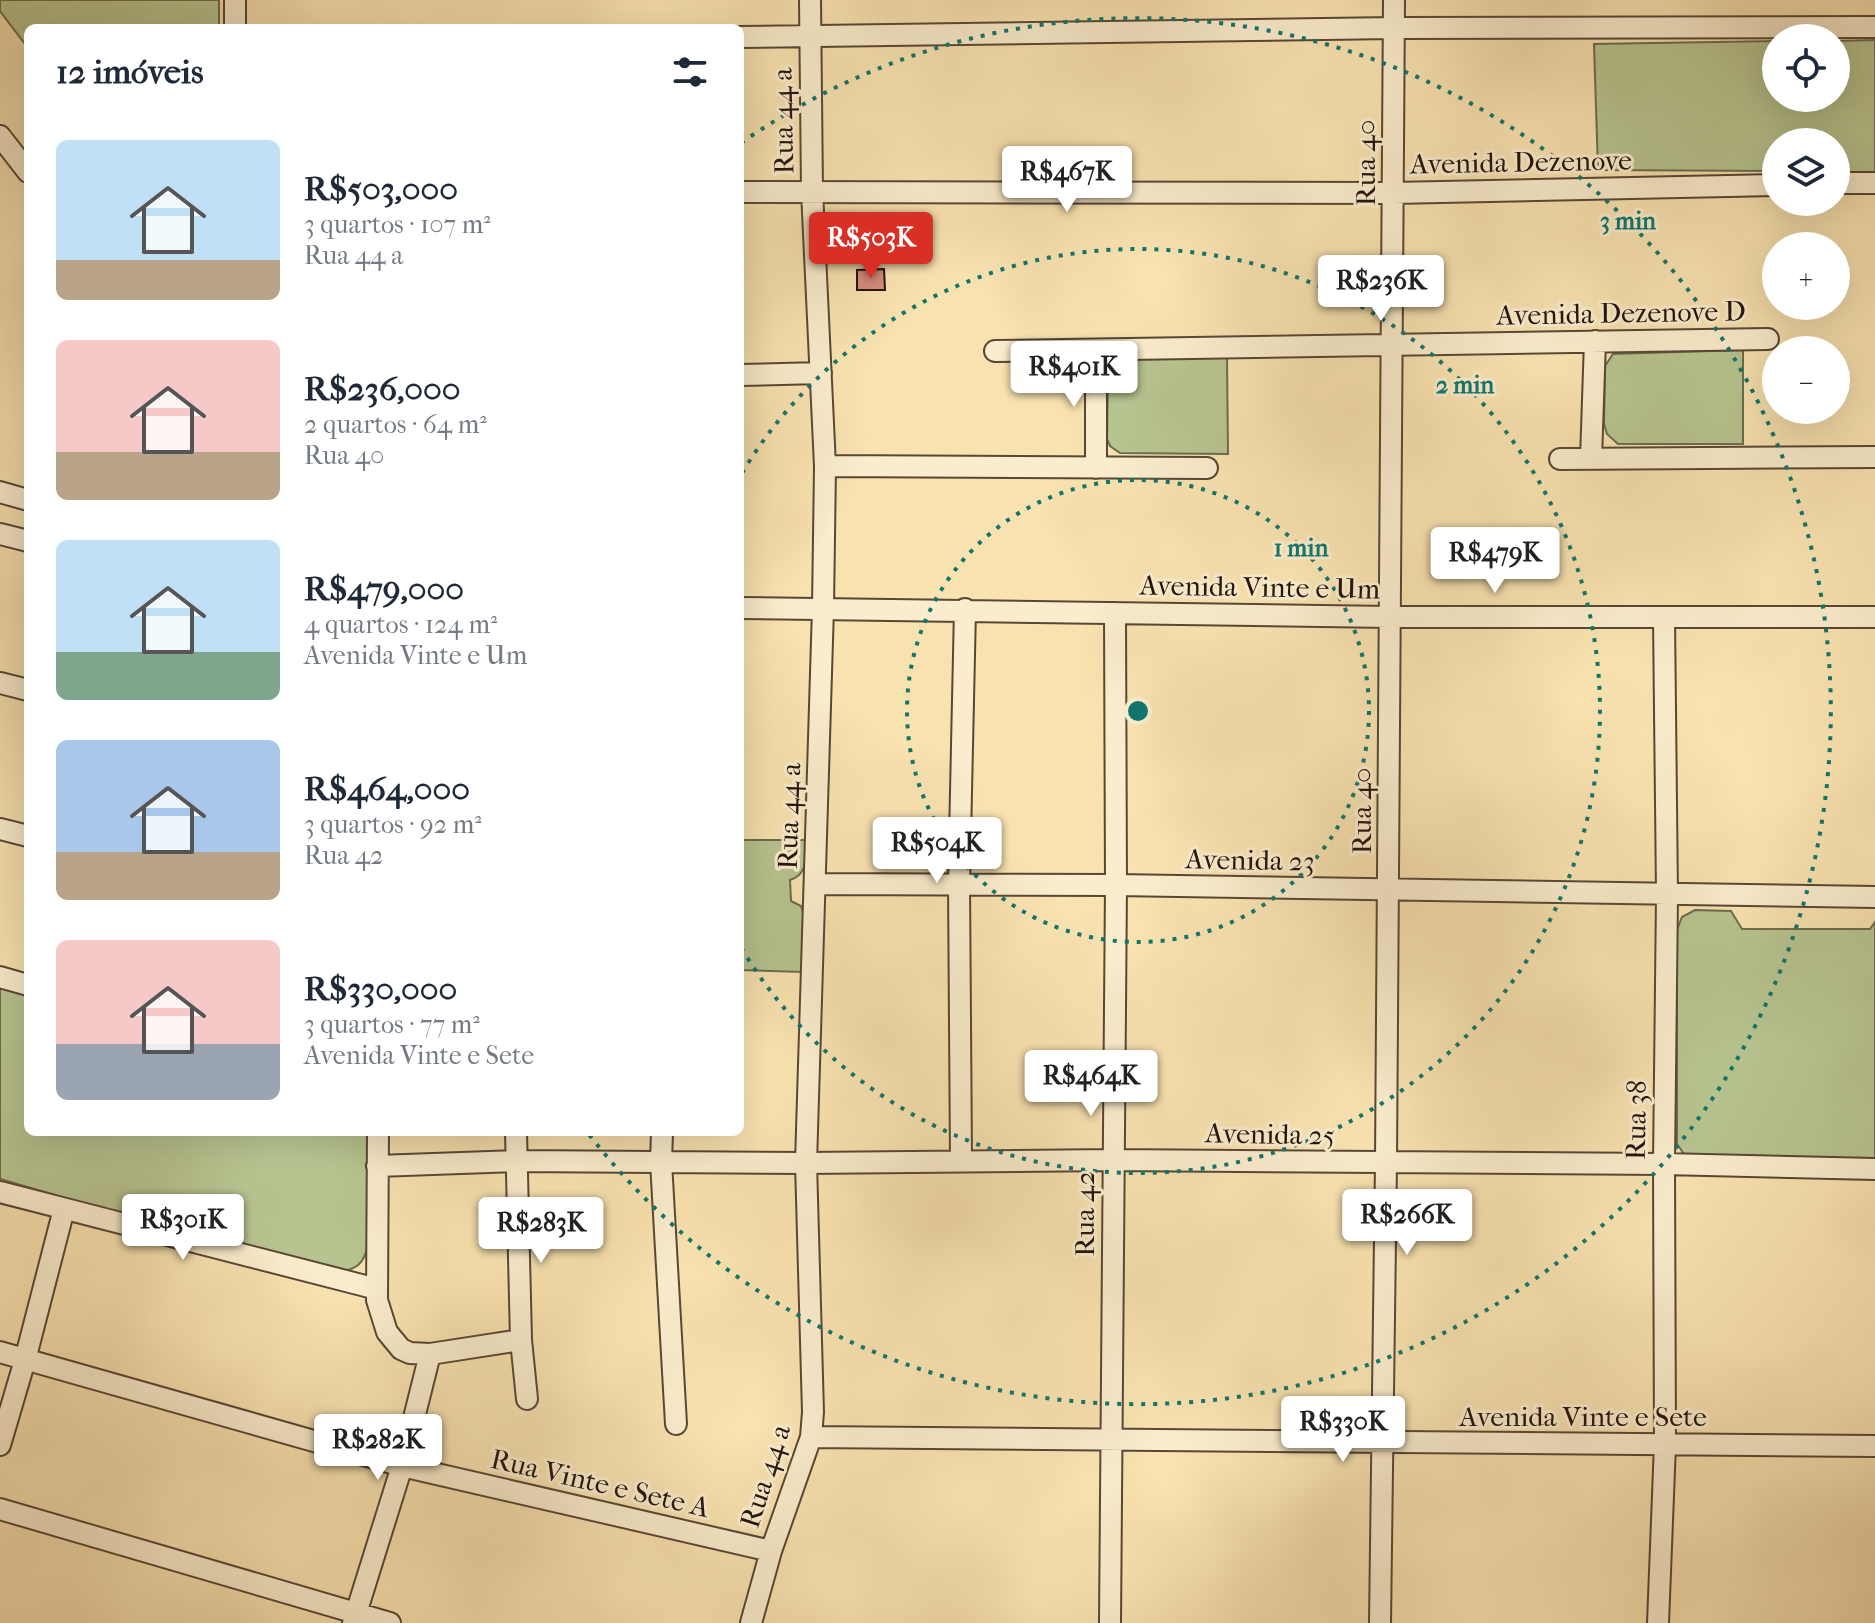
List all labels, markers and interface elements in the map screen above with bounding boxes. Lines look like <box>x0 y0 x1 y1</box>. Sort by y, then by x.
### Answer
map controls <box>1762 24 1850 424</box>
button: locate <box>1762 24 1850 112</box>
icon: filters <box>668 50 712 94</box>
text: 12 imóveis <box>56 52 203 92</box>
street label: Rua 44 a <box>766 66 800 175</box>
street label: Rua 40 <box>1349 120 1382 206</box>
button: layers <box>1762 128 1850 216</box>
street label: Avenida Dezenove <box>1409 144 1632 180</box>
pin: R$467K <box>1002 146 1132 214</box>
text: R$467K <box>1020 156 1114 187</box>
text: R$503,000 <box>304 169 458 209</box>
icon: home <box>120 172 216 268</box>
text: 3 min <box>1600 207 1657 235</box>
text: 3 quartos · 107 m² <box>304 209 491 240</box>
pin: R$503K <box>806 212 936 280</box>
text: R$503K <box>827 222 915 253</box>
button: + <box>1762 232 1850 320</box>
text: Rua 44 a <box>304 240 403 271</box>
pin: R$236K <box>1316 255 1446 323</box>
text: R$236K <box>1336 265 1426 296</box>
street label: Avenida Dezenove D <box>1495 294 1746 332</box>
button: − <box>1762 336 1850 424</box>
pin: R$401K <box>1009 341 1139 409</box>
text: R$401K <box>1029 351 1119 382</box>
text: R$236,000 <box>304 369 461 409</box>
text: 2 min <box>1436 371 1495 399</box>
icon: home <box>120 372 216 468</box>
text: 2 quartos · 64 m² <box>304 409 487 440</box>
text: Rua 40 <box>304 440 384 471</box>
pin: R$479K <box>1430 527 1560 595</box>
text: 1 min <box>1274 534 1329 562</box>
text: R$479K <box>1449 537 1541 568</box>
street label: Avenida Vinte e Um <box>1138 568 1381 606</box>
text: R$479,000 <box>304 569 464 609</box>
icon: home <box>120 572 216 668</box>
text: 4 quartos · 124 m² <box>304 609 497 640</box>
text: Avenida Vinte e Um <box>304 640 527 671</box>
centre of rings <box>1124 697 1152 725</box>
street label: Rua 44 a <box>771 761 807 870</box>
street label: Rua 40 <box>1345 768 1378 854</box>
text: R$464,000 <box>304 769 470 809</box>
icon: home <box>120 772 216 868</box>
text: 3 quartos · 92 m² <box>304 809 482 840</box>
pin: R$504K <box>872 817 1002 885</box>
text: R$504K <box>891 827 983 858</box>
text: Rua 42 <box>304 840 383 871</box>
street label: Avenida 23 <box>1184 842 1315 878</box>
text: R$330,000 <box>304 969 457 1009</box>
icon: home <box>120 972 216 1068</box>
text: 3 quartos · 77 m² <box>304 1009 480 1040</box>
text: Avenida Vinte e Sete <box>304 1040 534 1071</box>
pin: R$464K <box>1026 1050 1156 1118</box>
text: R$464K <box>1043 1060 1139 1091</box>
street label: Rua 38 <box>1619 1080 1653 1160</box>
street label: Avenida 25 <box>1204 1116 1335 1152</box>
street label: Rua 42 <box>1068 1171 1101 1257</box>
pin: R$266K <box>1342 1189 1472 1257</box>
pin: R$301K <box>118 1194 248 1262</box>
pin: R$283K <box>476 1197 606 1265</box>
text: R$266K <box>1360 1199 1454 1230</box>
text: R$301K <box>140 1204 226 1235</box>
text: R$283K <box>496 1207 586 1238</box>
pin: R$330K <box>1278 1396 1408 1464</box>
street label: Avenida Vinte e Sete <box>1458 1400 1707 1433</box>
text: R$330K <box>1299 1406 1387 1437</box>
pin: R$282K <box>313 1414 443 1482</box>
street label: Rua 44 a <box>733 1419 798 1532</box>
text: R$282K <box>332 1424 424 1455</box>
street label: Rua Vinte e Sete A <box>488 1442 713 1524</box>

